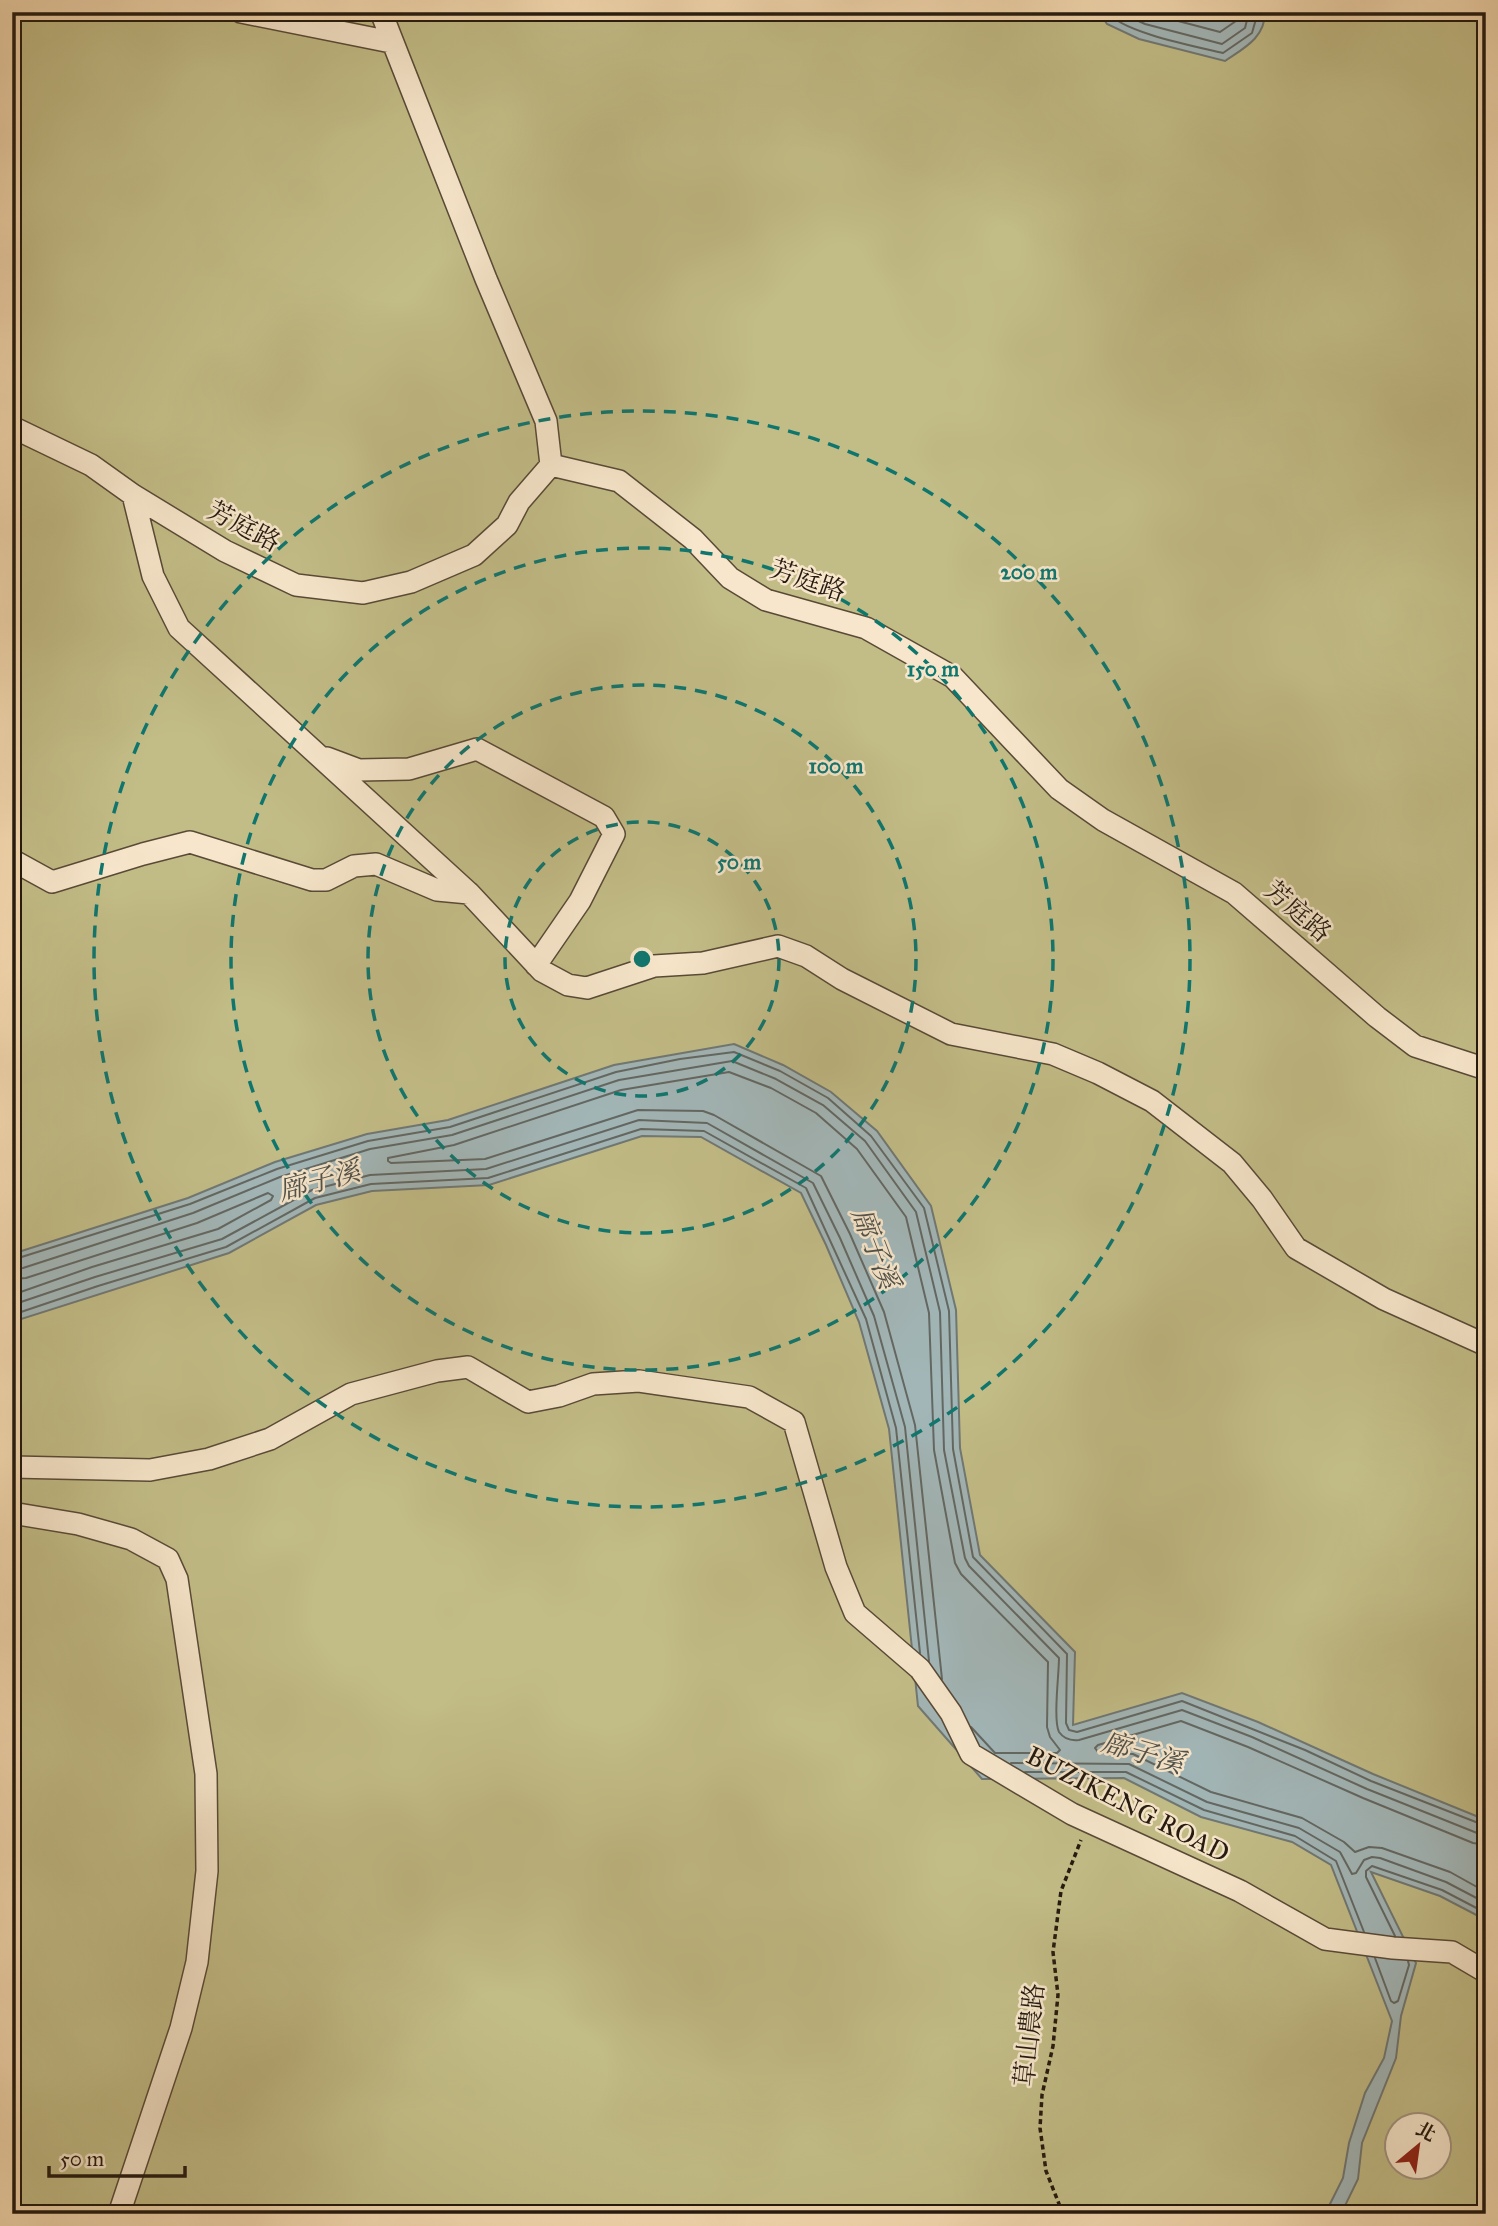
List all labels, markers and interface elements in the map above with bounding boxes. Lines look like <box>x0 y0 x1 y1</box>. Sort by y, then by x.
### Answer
street label: 芳庭路 <box>202 494 286 558</box>
street label: 芳庭路 <box>766 552 850 608</box>
text: 200 m <box>1001 559 1058 585</box>
text: 150 m <box>907 656 959 682</box>
text: 100 m <box>809 753 864 779</box>
text: 50 m <box>717 849 761 875</box>
street label: 芳庭路 <box>1258 873 1338 949</box>
centre of rings <box>630 947 654 971</box>
water label: 廍子溪 <box>274 1152 367 1208</box>
water label: 廍子溪 <box>844 1203 908 1296</box>
water label: 廍子溪 <box>1098 1724 1191 1782</box>
street label: BUZIKENG ROAD <box>1021 1739 1235 1869</box>
street label: 草山農路 <box>1008 1982 1050 2088</box>
north arrow <box>1382 2110 1452 2180</box>
text: 北 <box>1412 2117 1440 2146</box>
scale bar <box>49 2135 186 2179</box>
text: 50 m <box>60 2146 105 2172</box>

